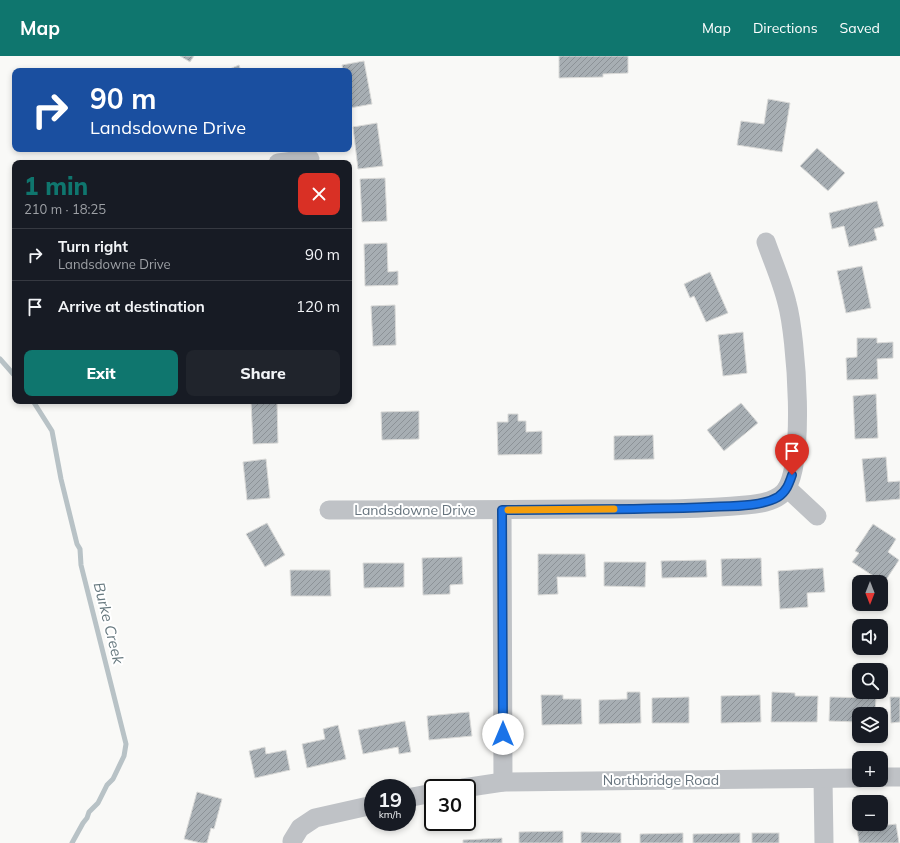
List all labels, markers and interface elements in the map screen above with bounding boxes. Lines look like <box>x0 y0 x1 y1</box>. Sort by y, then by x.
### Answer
text: Map <box>20 16 60 40</box>
text: Map <box>702 19 731 37</box>
text: Directions <box>753 19 818 37</box>
text: Saved <box>840 19 880 37</box>
text: 90 m <box>90 81 156 116</box>
icon: right <box>24 84 76 136</box>
text: Landsdowne Drive <box>90 116 246 139</box>
text: 1 min <box>24 171 88 201</box>
button: close <box>298 173 340 215</box>
text: 210 m · 18:25 <box>24 201 106 217</box>
text: Turn right <box>58 237 128 256</box>
icon: right <box>24 244 46 266</box>
text: 90 m <box>305 245 340 264</box>
text: Landsdowne Drive <box>58 256 171 272</box>
icon: arrive <box>24 296 46 318</box>
text: Arrive at destination <box>58 297 205 316</box>
text: 120 m <box>296 297 340 316</box>
button: Exit <box>24 350 178 396</box>
button: Share <box>186 350 340 396</box>
pin <box>775 434 809 475</box>
icon: arrive <box>781 440 803 462</box>
street label: Landsdowne Drive <box>354 501 476 519</box>
north arrow <box>852 575 888 611</box>
map controls <box>852 575 888 831</box>
water label: Burke Creek <box>90 580 129 667</box>
button: sound <box>852 619 888 655</box>
button: search <box>852 663 888 699</box>
button: layers <box>852 707 888 743</box>
position arrow <box>482 713 524 755</box>
button: + <box>852 751 888 787</box>
street label: Northbridge Road <box>603 771 719 789</box>
speed limit sign: 30 <box>424 779 476 831</box>
text: 19 <box>378 787 402 812</box>
button: − <box>852 795 888 831</box>
text: km/h <box>379 808 401 821</box>

